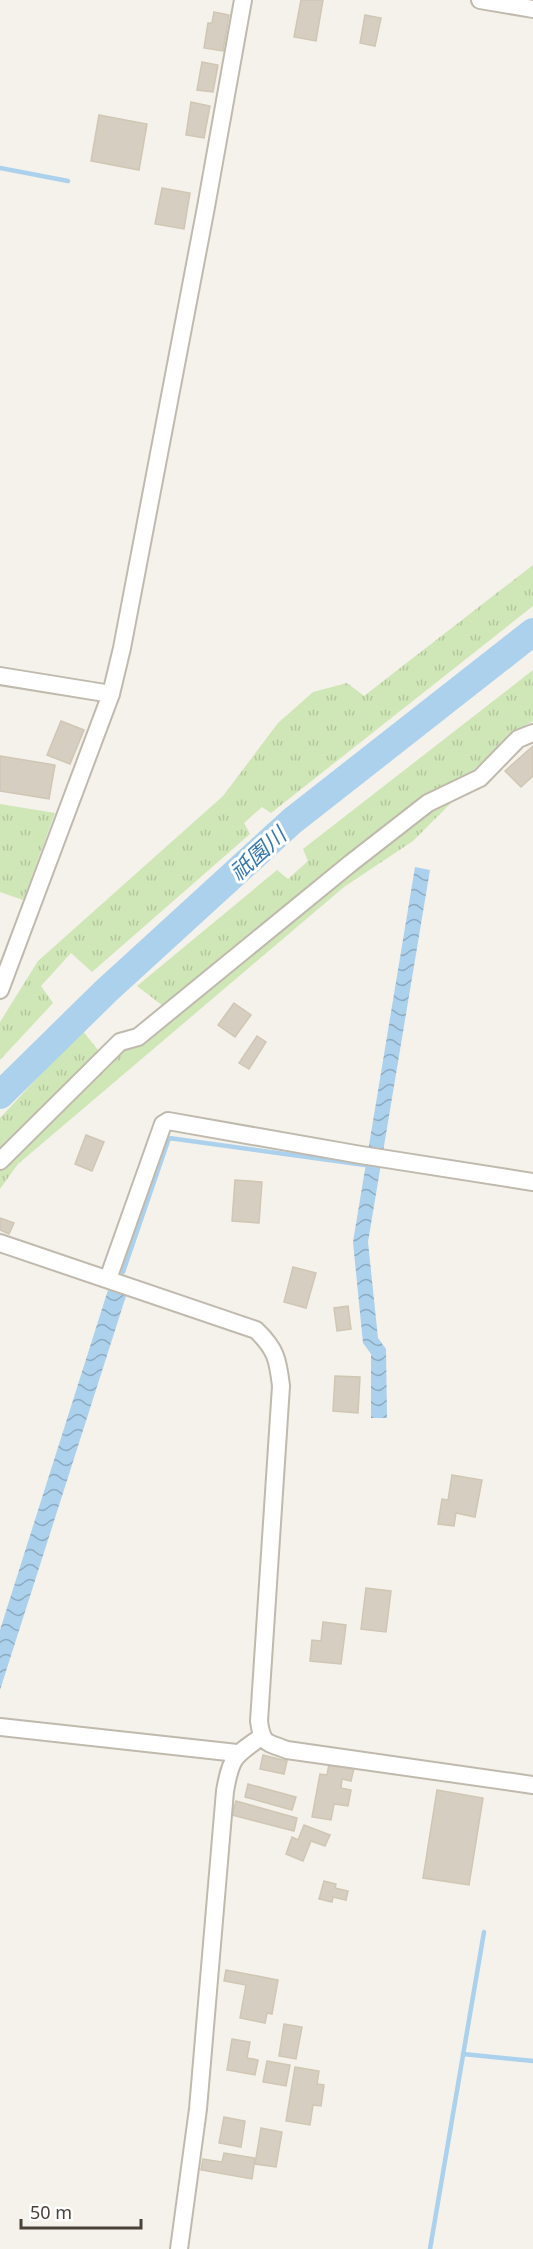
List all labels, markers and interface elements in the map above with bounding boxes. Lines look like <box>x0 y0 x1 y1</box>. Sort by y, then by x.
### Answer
water label: 祇園川 <box>222 818 293 886</box>
scale bar <box>21 2192 141 2230</box>
text: 50 m <box>30 2200 72 2224</box>

